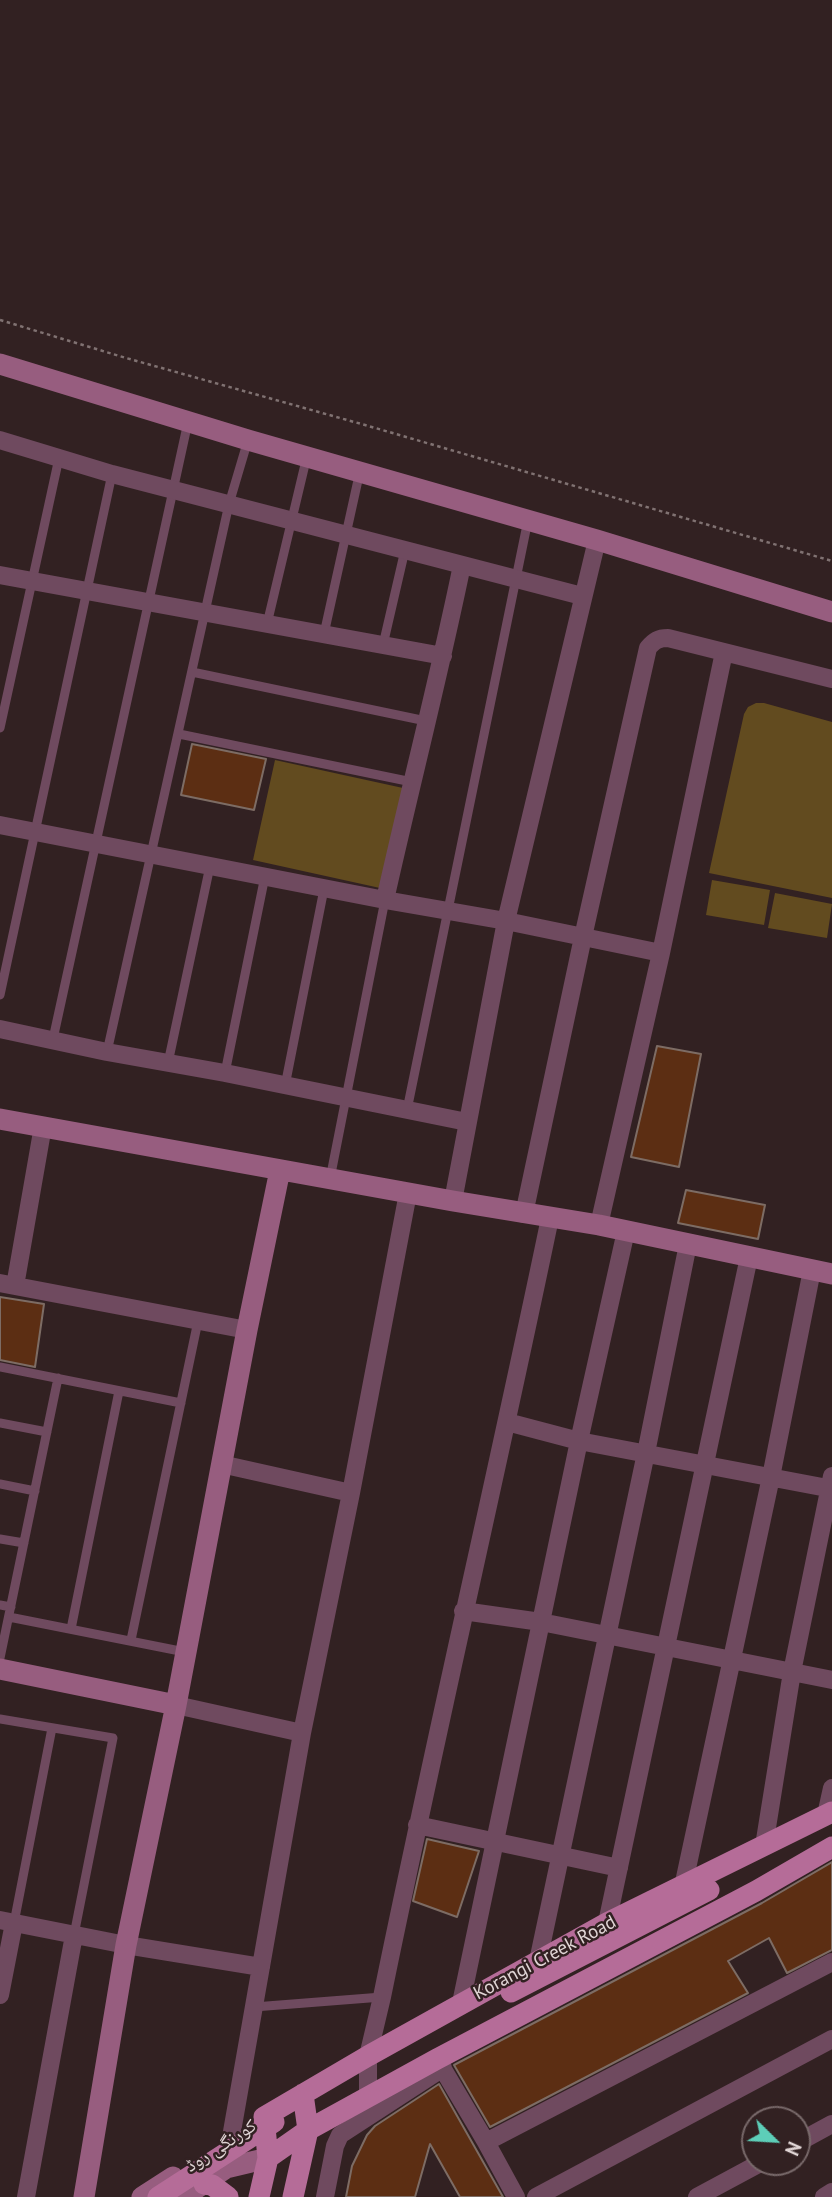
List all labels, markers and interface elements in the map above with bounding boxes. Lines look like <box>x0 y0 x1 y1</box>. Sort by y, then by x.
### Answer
street label: Korangi Creek Road <box>470 1911 620 2005</box>
north arrow <box>741 2106 811 2176</box>
street label: کورنگی روڈ <box>181 2115 261 2177</box>
text: N <box>780 2138 807 2159</box>

